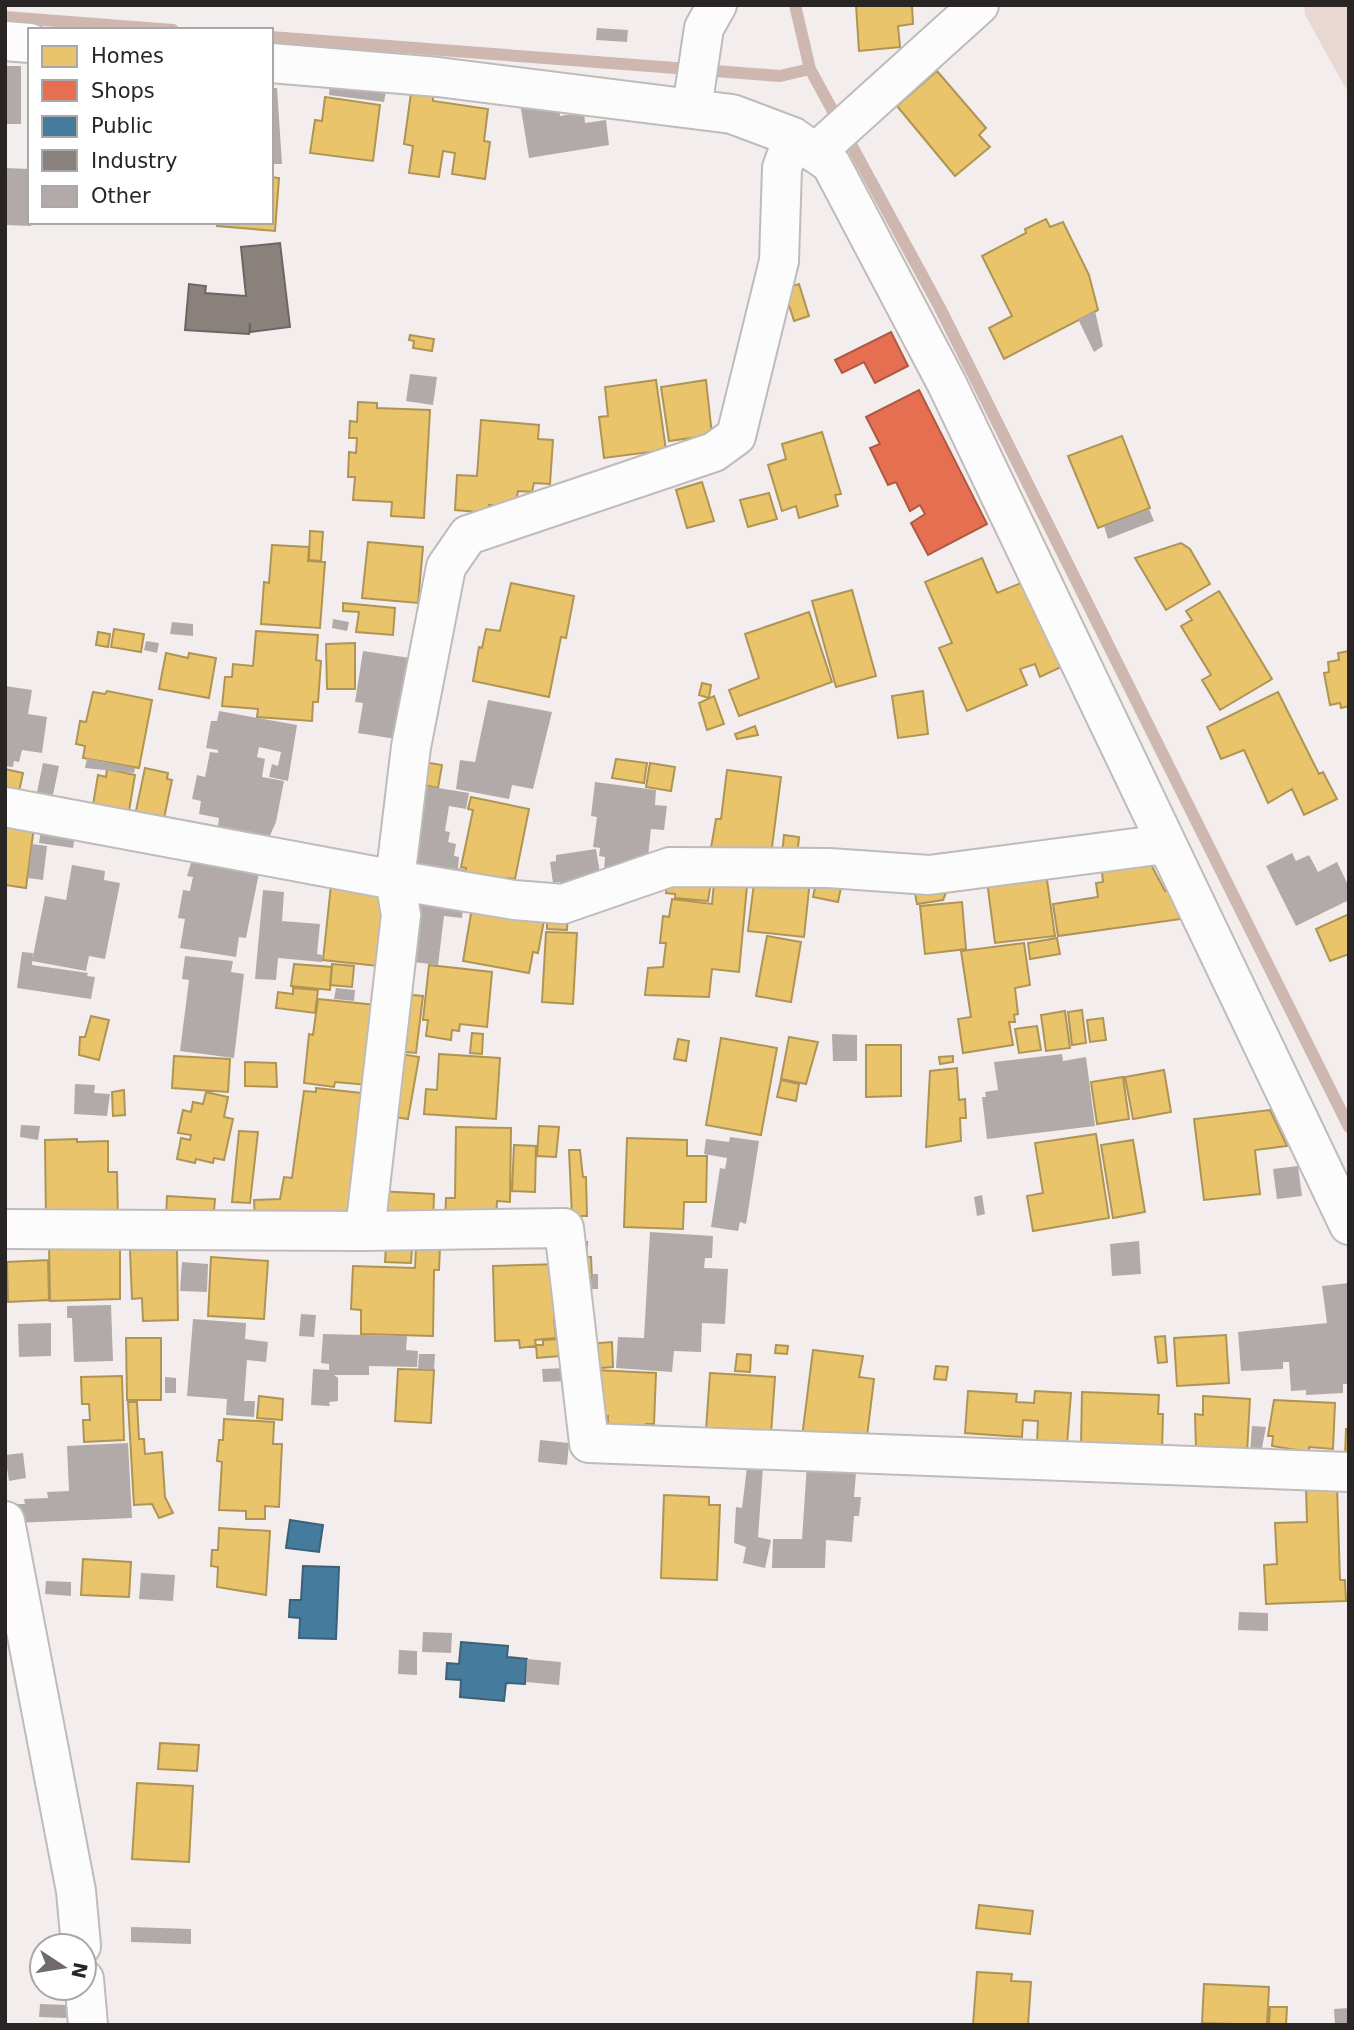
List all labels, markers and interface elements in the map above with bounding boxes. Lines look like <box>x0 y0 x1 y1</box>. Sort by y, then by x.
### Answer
legend <box>28 28 273 224</box>
text: Homes <box>91 44 164 68</box>
text: Shops <box>91 79 155 103</box>
text: Public <box>91 114 153 138</box>
text: Industry <box>91 149 177 173</box>
text: Other <box>91 184 151 208</box>
north arrow <box>28 1932 98 2002</box>
text: N <box>67 1960 92 1981</box>

